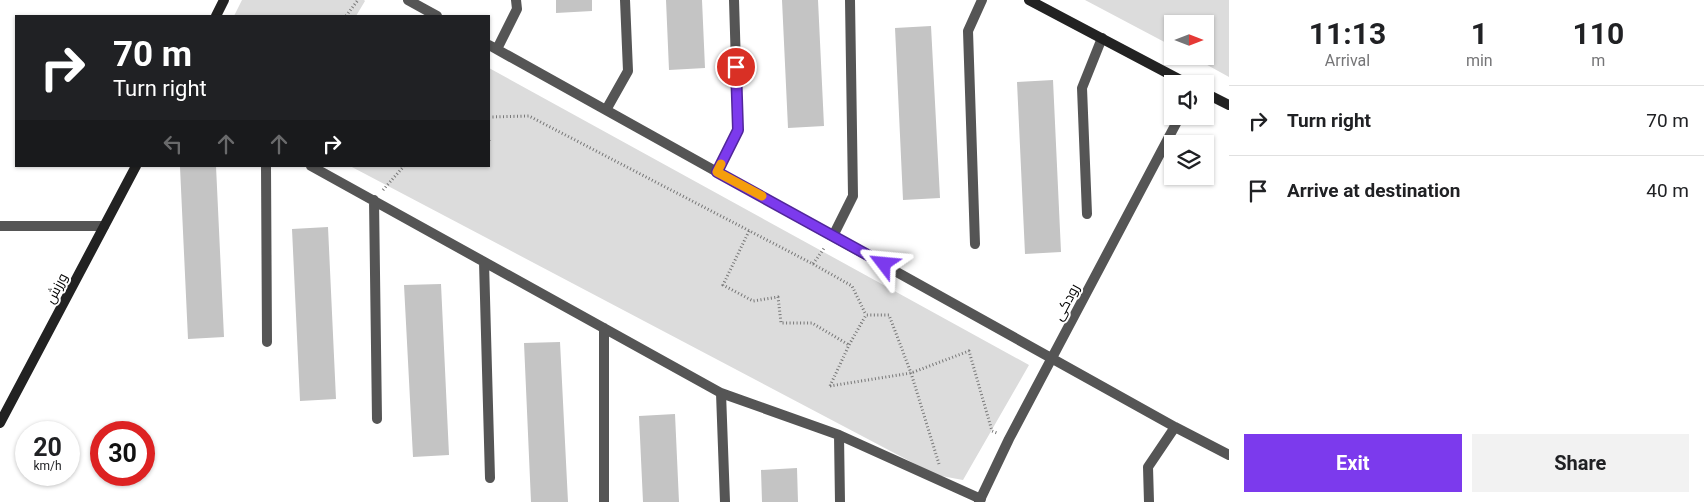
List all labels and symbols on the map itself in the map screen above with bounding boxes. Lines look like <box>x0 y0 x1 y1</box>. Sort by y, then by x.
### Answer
north arrow <box>1164 15 1214 65</box>
pin <box>715 46 757 88</box>
position arrow <box>857 237 909 289</box>
street label: ورزش <box>41 270 71 306</box>
street label: رودکی <box>1050 281 1082 323</box>
speed limit sign: 30 <box>90 421 155 486</box>

